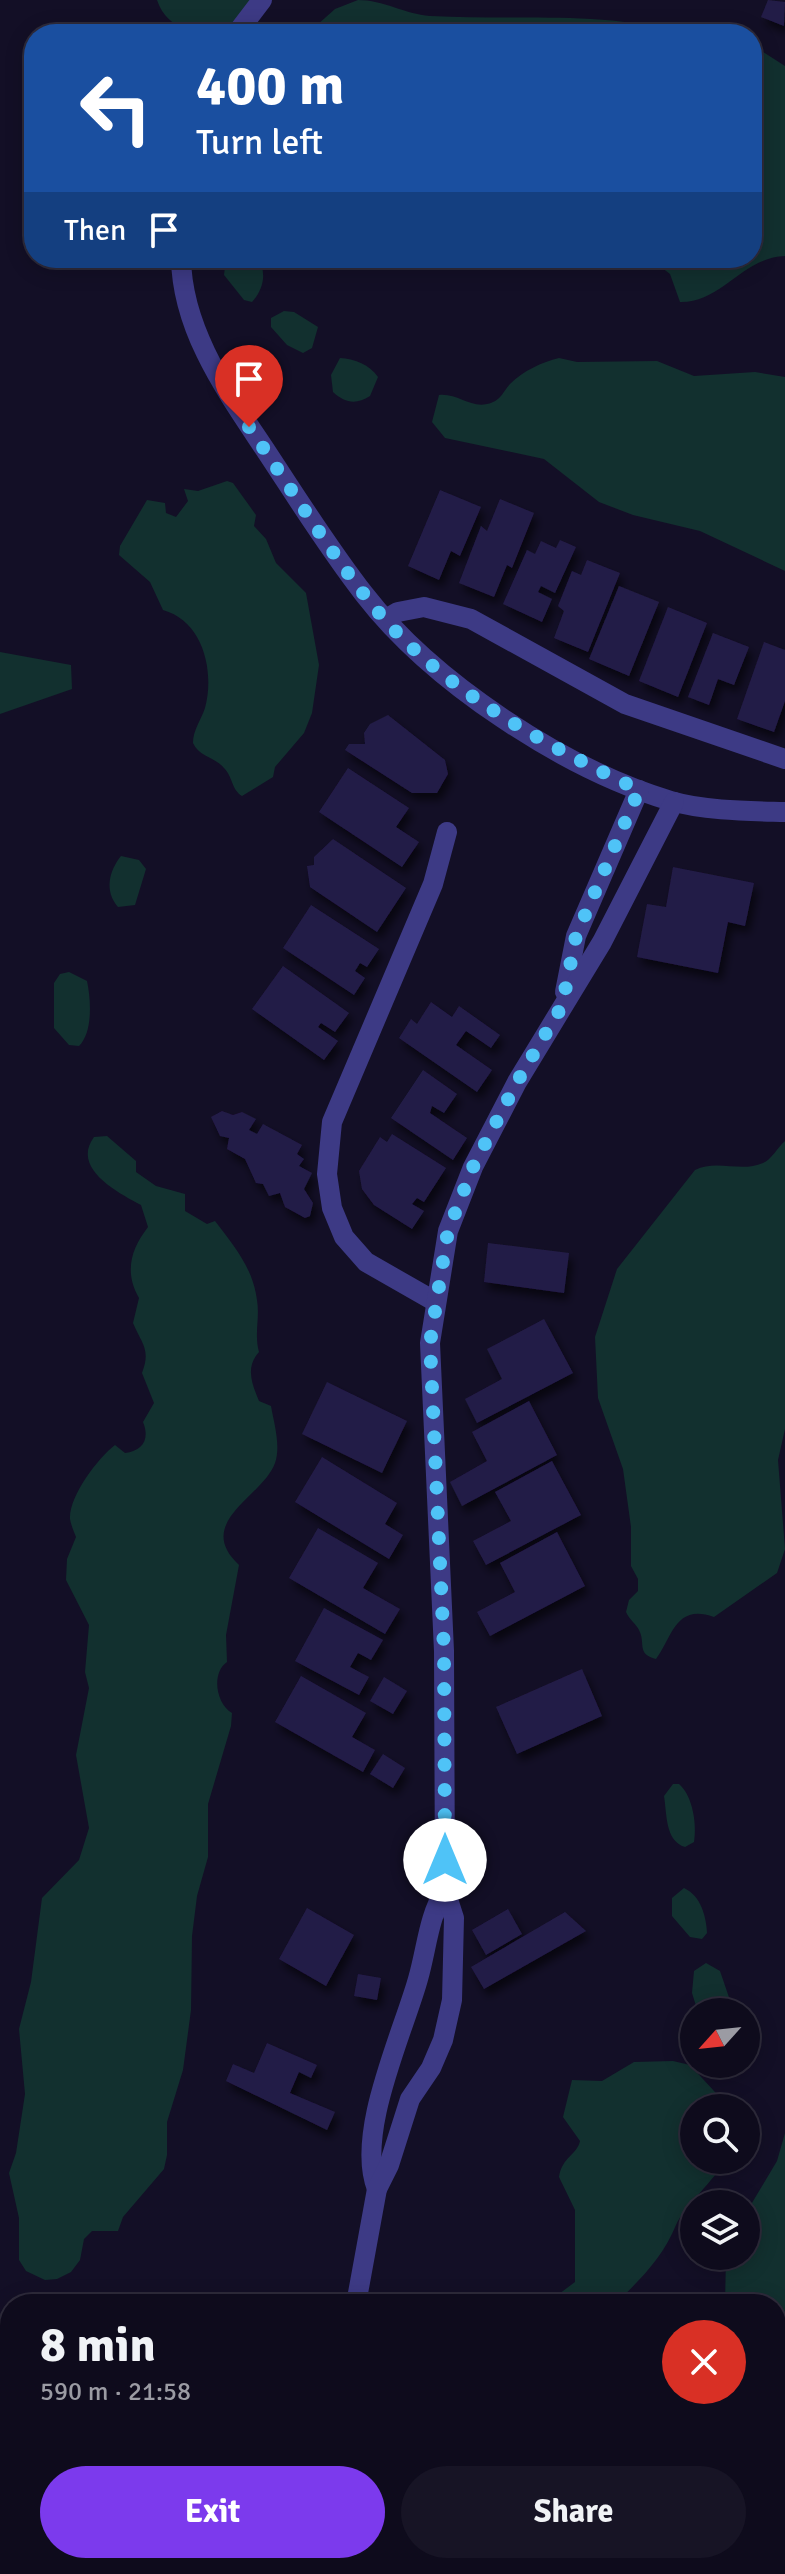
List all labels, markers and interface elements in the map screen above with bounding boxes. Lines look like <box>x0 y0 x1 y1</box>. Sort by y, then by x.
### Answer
text: 400 m <box>196 51 344 120</box>
icon: left <box>64 56 168 160</box>
text: Turn left <box>196 120 323 165</box>
icon: arrive <box>142 208 186 252</box>
text: Then <box>64 212 126 249</box>
pin <box>215 345 283 427</box>
icon: arrive <box>227 357 271 401</box>
position arrow <box>403 1818 487 1902</box>
north arrow <box>680 1998 760 2078</box>
map controls <box>680 1998 760 2270</box>
button: search <box>680 2094 760 2174</box>
button: layers <box>680 2190 760 2270</box>
text: 8 min <box>40 2316 156 2375</box>
button: close <box>662 2320 746 2404</box>
text: 590 m · 21:58 <box>40 2376 191 2408</box>
button: Exit <box>40 2466 385 2558</box>
button: Share <box>401 2466 746 2558</box>

